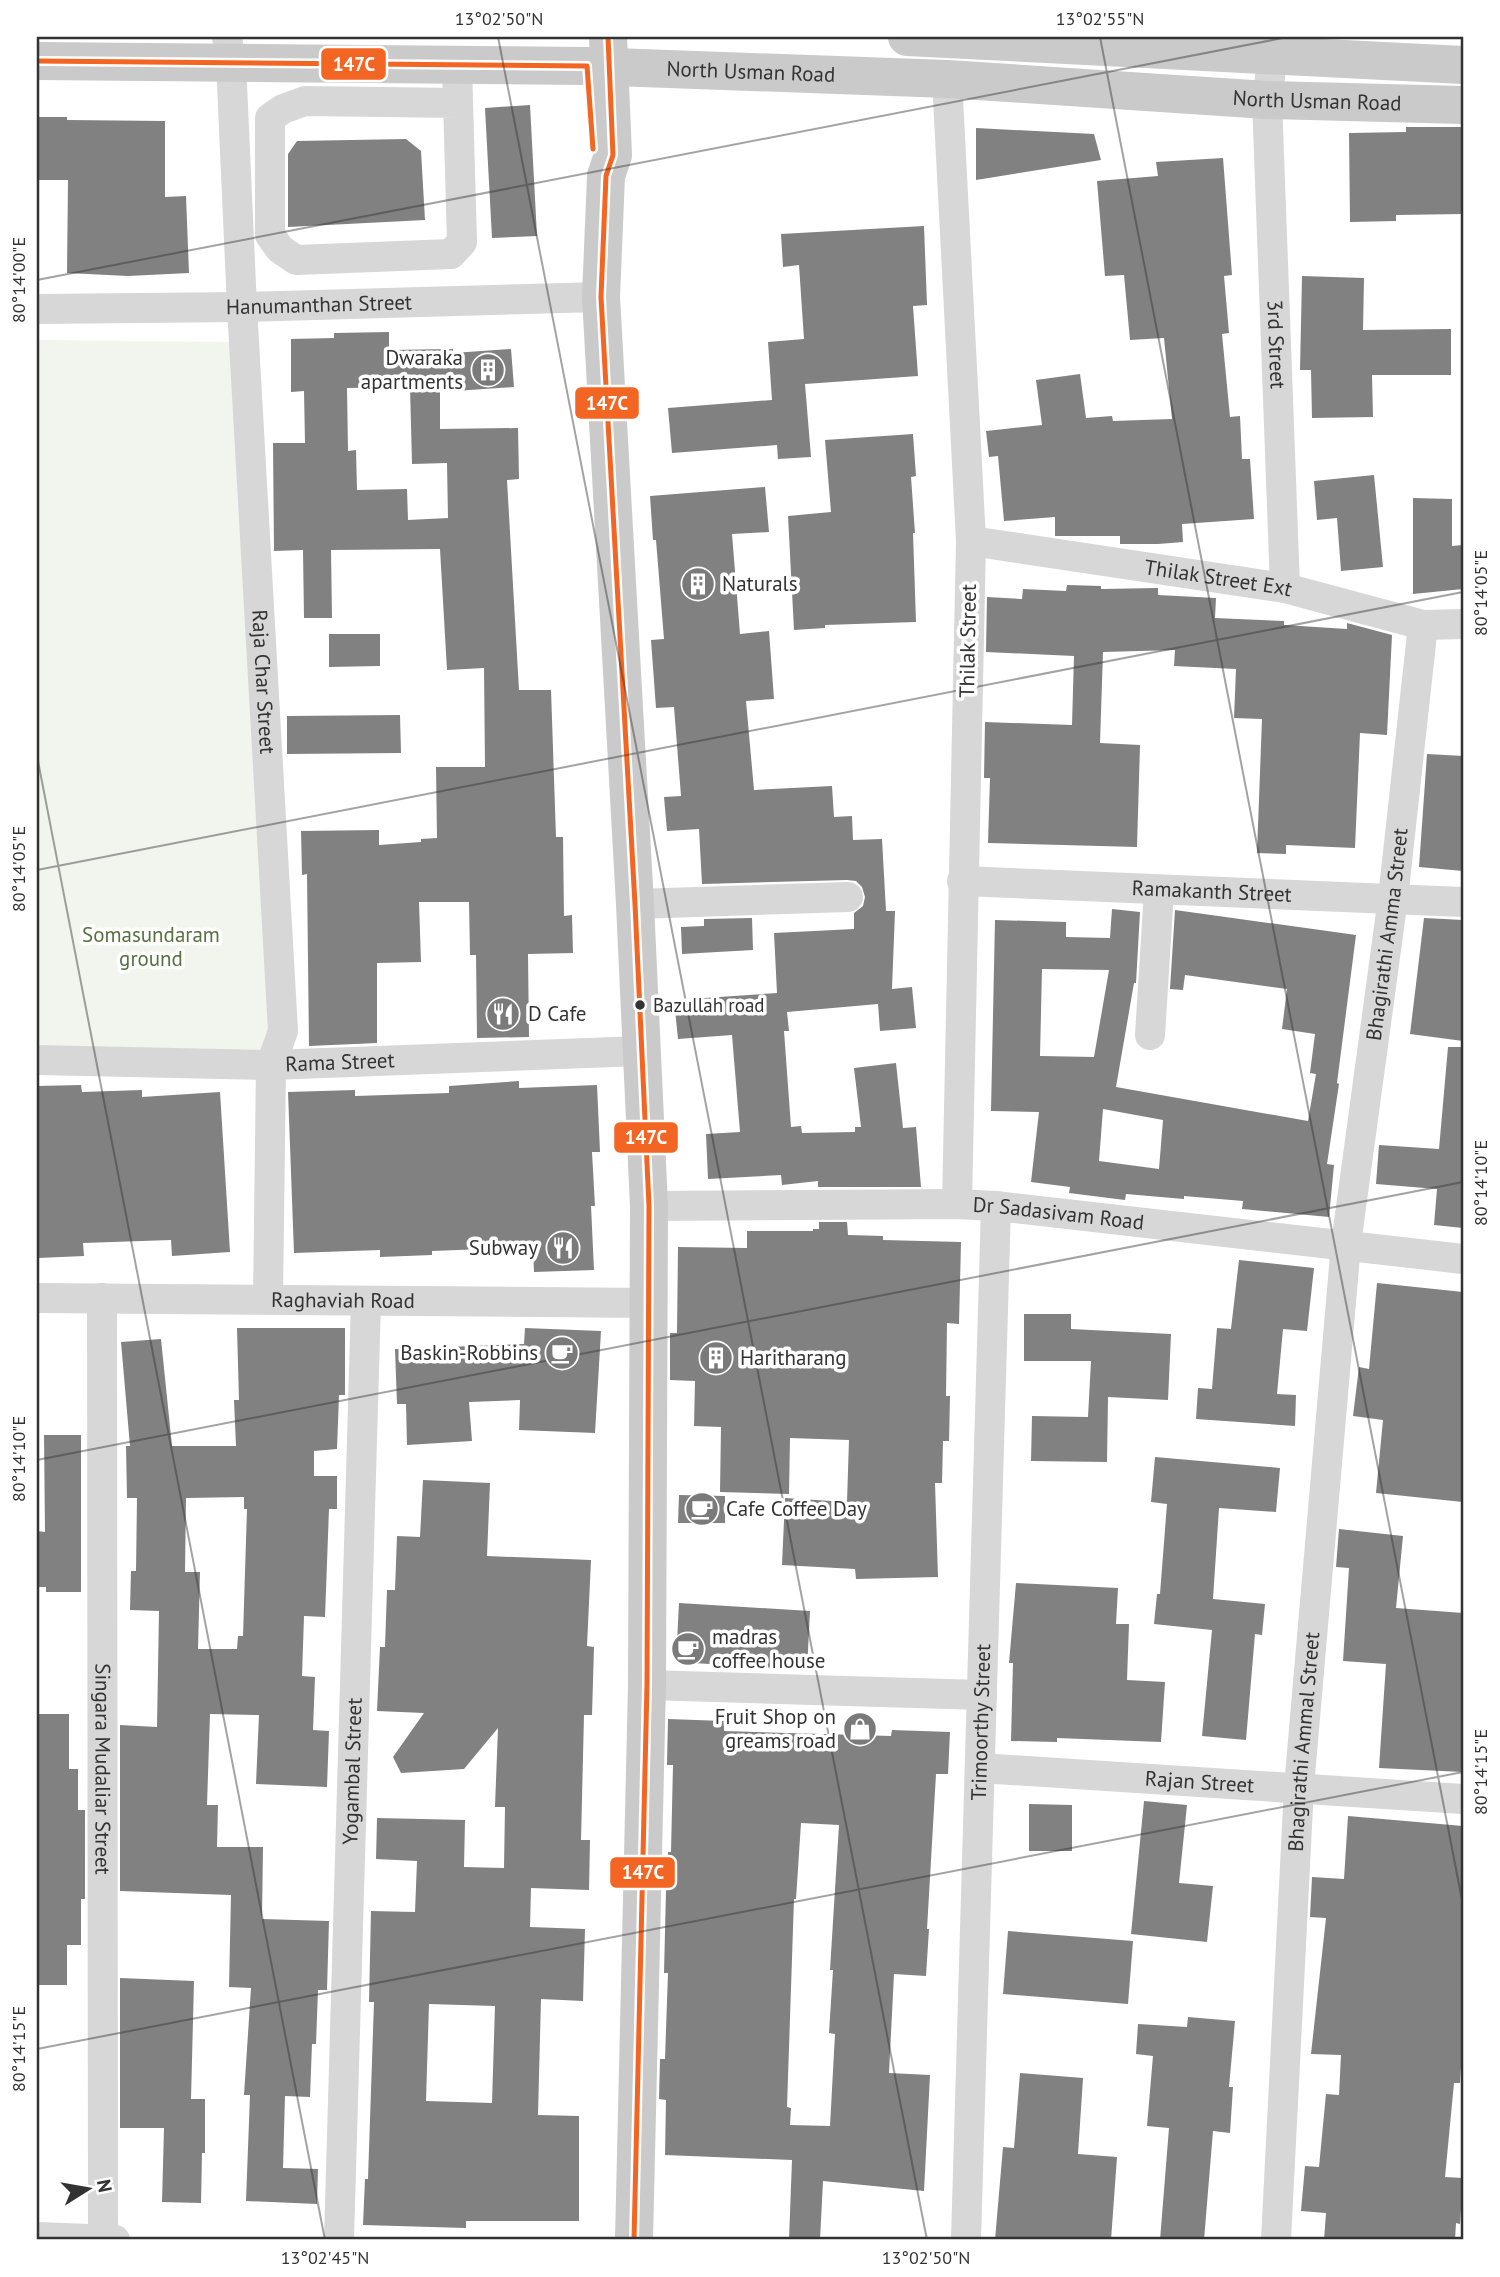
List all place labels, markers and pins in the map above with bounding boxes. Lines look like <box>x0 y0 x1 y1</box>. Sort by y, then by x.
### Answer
place label: Dwaraka apartments <box>361 344 463 395</box>
building icon: Dwaraka apartments <box>469 351 507 389</box>
building icon: Naturals <box>679 565 717 603</box>
place label: Naturals <box>722 570 798 597</box>
place label: Bazullah road <box>653 993 765 1017</box>
restaurant icon: D Cafe <box>484 995 522 1033</box>
marker: Bazullah road <box>633 998 647 1012</box>
place label: D Cafe <box>528 1000 587 1027</box>
restaurant icon: Subway <box>544 1229 582 1267</box>
place label: Subway <box>469 1234 538 1261</box>
cafe icon: Baskin-Robbins <box>543 1334 581 1372</box>
place label: Baskin-Robbins <box>400 1339 538 1366</box>
building icon: Haritharang <box>697 1339 735 1377</box>
place label: Haritharang <box>740 1344 847 1371</box>
cafe icon: Cafe Coffee Day <box>683 1490 721 1528</box>
place label: Cafe Coffee Day <box>726 1495 867 1522</box>
place label: madras coffee house <box>712 1623 825 1674</box>
cafe icon: madras coffee house <box>669 1630 707 1668</box>
place label: Fruit Shop on greams road <box>715 1703 836 1754</box>
shop icon: Fruit Shop on greams road <box>841 1710 879 1748</box>

